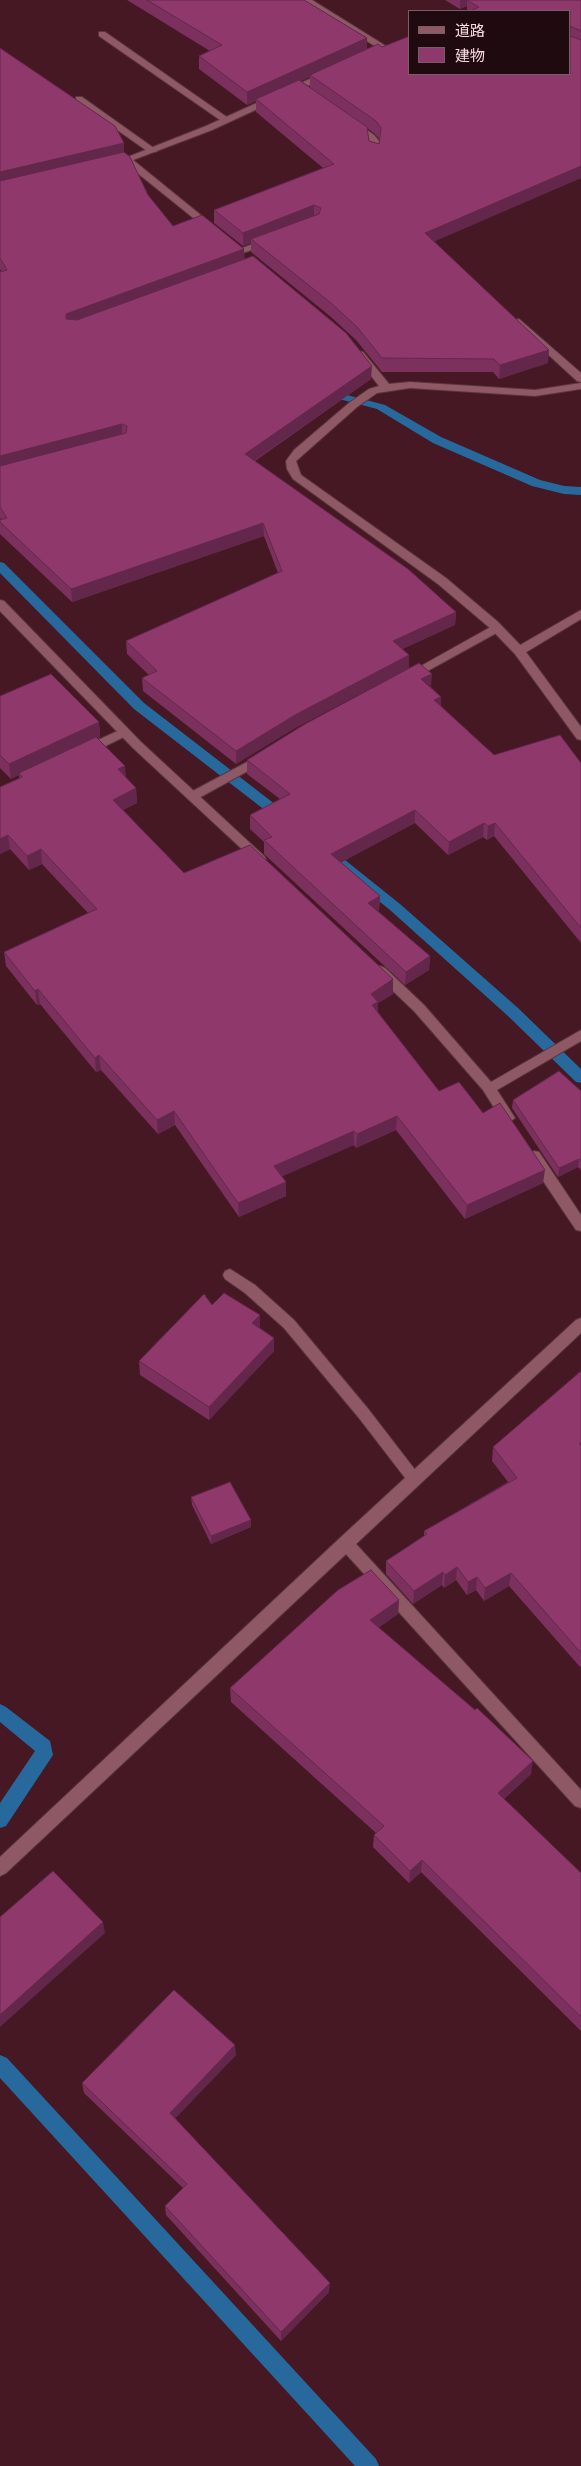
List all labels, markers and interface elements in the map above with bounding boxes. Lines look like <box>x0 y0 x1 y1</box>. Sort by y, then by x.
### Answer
legend <box>408 10 571 75</box>
text: 道路 <box>455 22 485 39</box>
text: 建物 <box>455 47 485 64</box>

